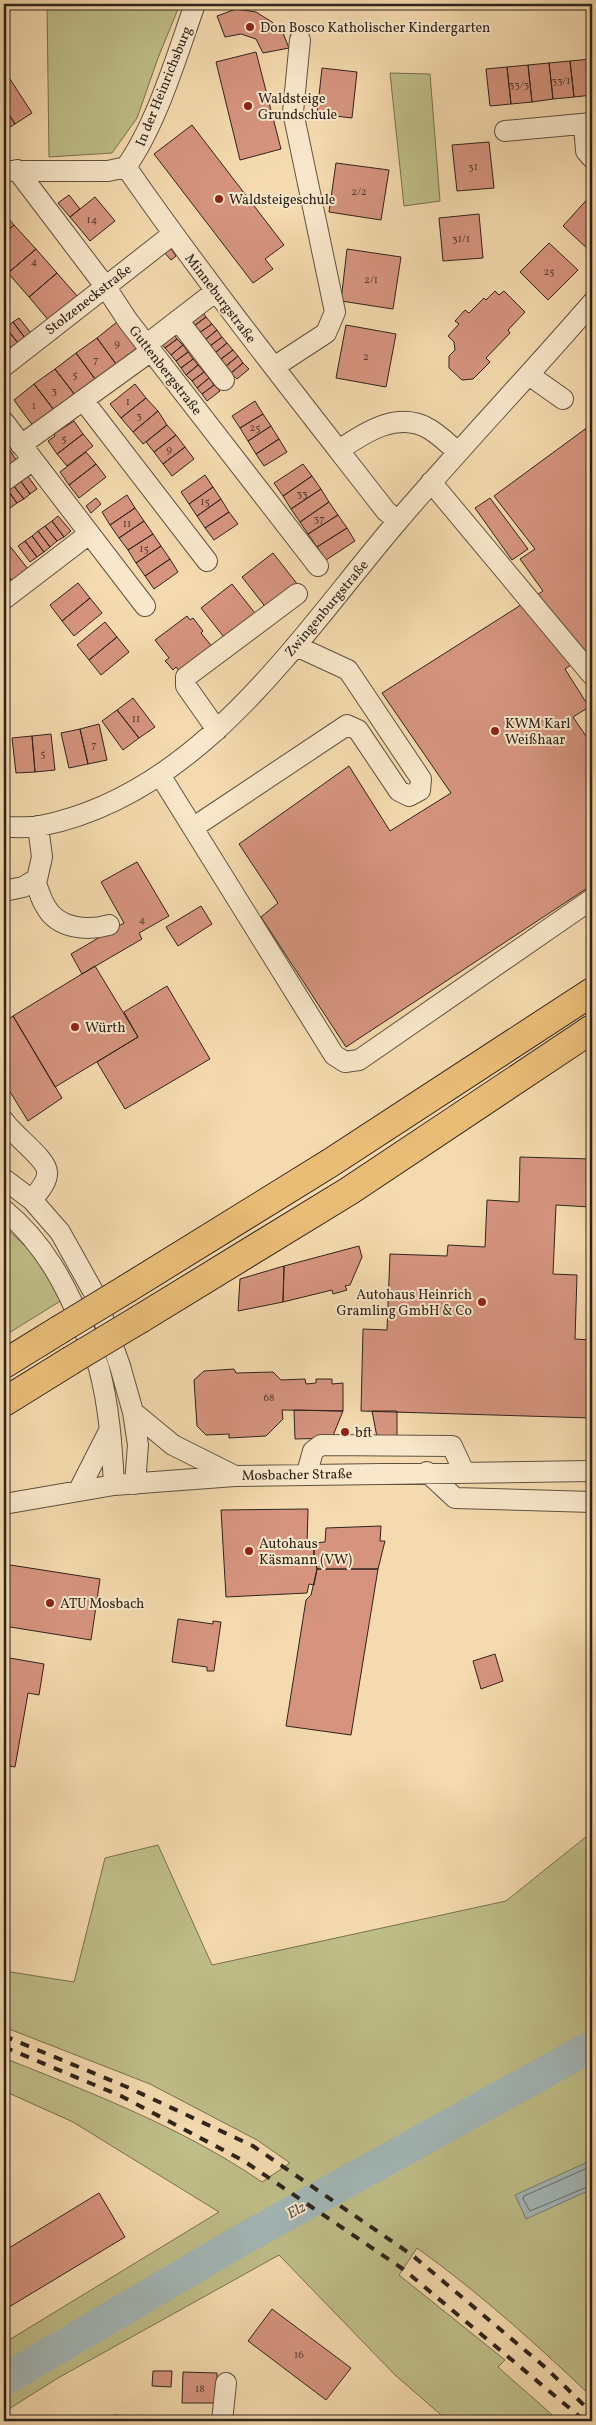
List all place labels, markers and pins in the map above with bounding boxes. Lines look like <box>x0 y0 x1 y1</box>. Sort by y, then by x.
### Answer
place label: Don Bosco Katholischer Kindergarten <box>260 19 490 38</box>
marker: Don Bosco Katholischer Kindergarten <box>244 21 256 33</box>
place label: Waldsteige Grundschule <box>258 90 338 125</box>
marker: Waldsteige Grundschule <box>242 100 254 112</box>
place label: Waldsteigeschule <box>229 191 336 210</box>
marker: Waldsteigeschule <box>213 193 225 205</box>
place label: KWM Karl Weißhaar <box>505 715 570 750</box>
marker: KWM Karl Weißhaar <box>489 725 501 737</box>
place label: Würth <box>85 1019 126 1038</box>
marker: Würth <box>69 1021 81 1033</box>
place label: Autohaus Heinrich Gramling GmbH & Co <box>336 1286 472 1321</box>
marker: Autohaus Heinrich Gramling GmbH & Co <box>476 1296 488 1308</box>
place label: bft <box>355 1424 373 1443</box>
marker: bft <box>339 1426 351 1438</box>
place label: Autohaus Käsmann (VW) <box>259 1535 352 1570</box>
marker: Autohaus Käsmann (VW) <box>243 1545 255 1557</box>
place label: ATU Mosbach <box>60 1595 144 1614</box>
marker: ATU Mosbach <box>44 1597 56 1609</box>

